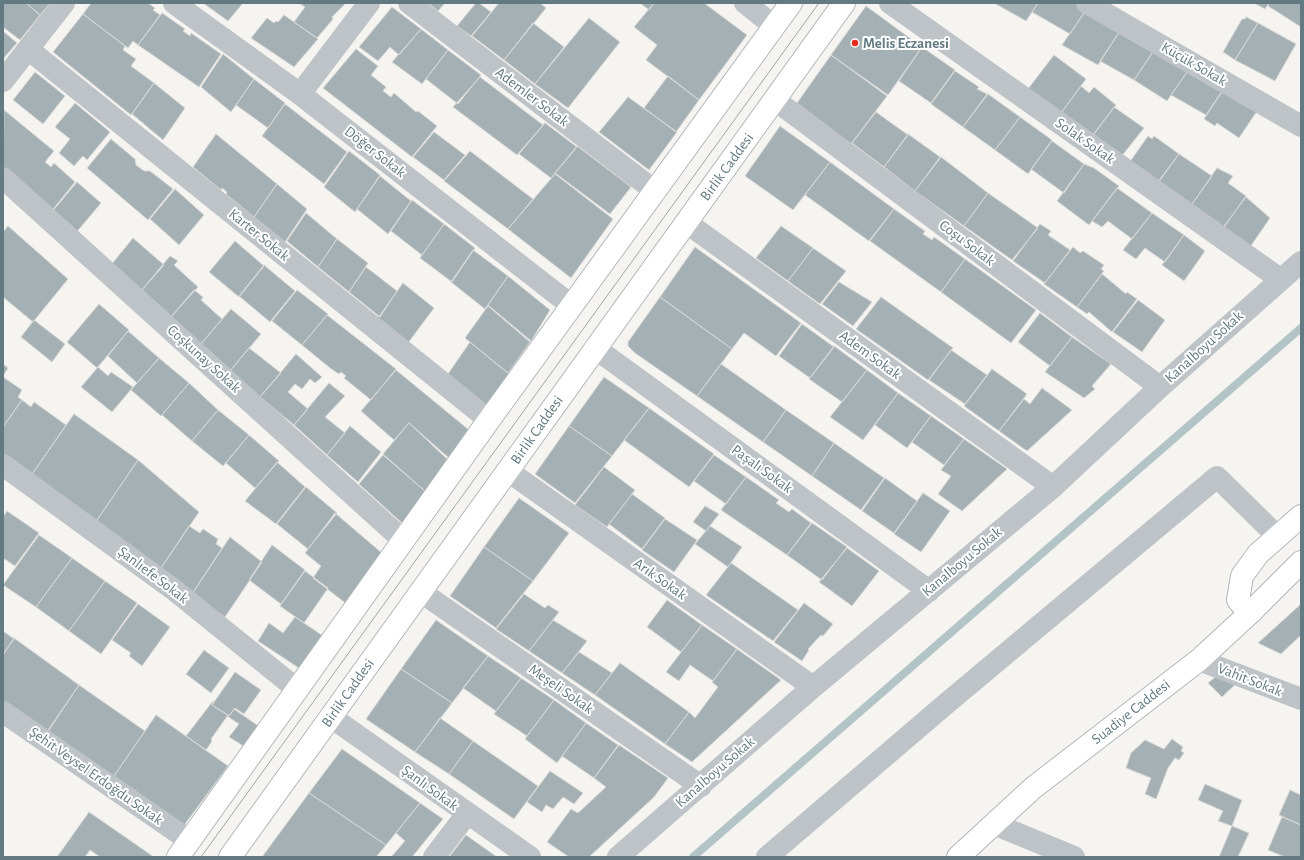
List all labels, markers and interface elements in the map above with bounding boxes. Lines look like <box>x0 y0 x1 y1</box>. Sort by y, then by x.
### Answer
place label: Melis Eczanesi <box>863 34 949 52</box>
marker: Melis Eczanesi <box>850 38 860 48</box>
street label: Küçük Sokak <box>1158 38 1230 90</box>
street label: Ademler Sokak <box>492 63 572 131</box>
street label: Solak Sokak <box>1052 114 1118 168</box>
street label: Döğer Sokak <box>341 122 409 182</box>
street label: Birlik Caddesi <box>696 130 758 204</box>
street label: Karter Sokak <box>225 205 293 265</box>
street label: Coşu Sokak <box>936 216 998 270</box>
street label: Kanalboyu Sokak <box>1161 307 1247 387</box>
street label: Coşkunay Sokak <box>164 321 244 397</box>
street label: Adem Sokak <box>836 327 904 383</box>
street label: Birlik Caddesi <box>507 392 567 468</box>
street label: Paşalı Sokak <box>728 441 796 497</box>
street label: Kanalboyu Sokak <box>918 523 1006 601</box>
street label: Şanlıefe Sokak <box>114 543 192 607</box>
street label: Arık Sokak <box>630 554 690 604</box>
street label: Birlik Caddesi <box>318 655 378 731</box>
street label: Vahit Sokak <box>1215 659 1285 701</box>
street label: Meşeli Sokak <box>525 660 597 718</box>
street label: Suadiye Caddesi <box>1088 676 1174 748</box>
street label: Şehit Veysel Erdoğdu Sokak <box>26 723 166 829</box>
street label: Kanalboyu Sokak <box>672 733 758 811</box>
street label: Şanlı Sokak <box>398 761 462 815</box>

